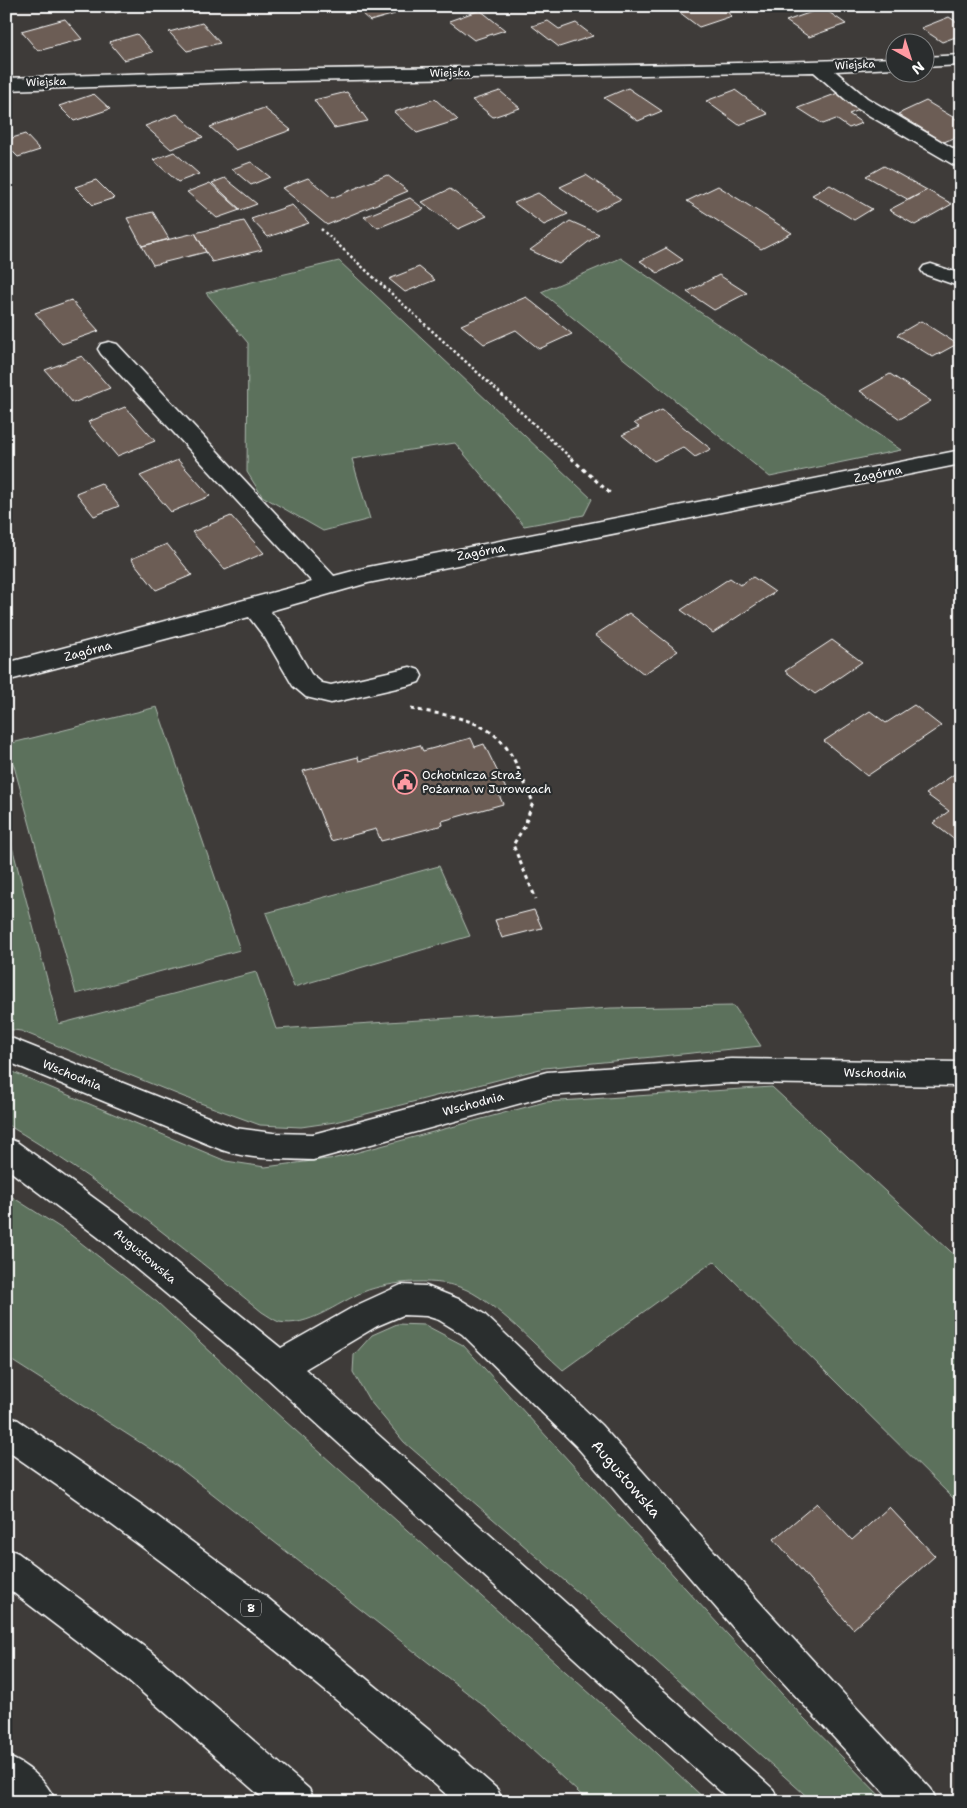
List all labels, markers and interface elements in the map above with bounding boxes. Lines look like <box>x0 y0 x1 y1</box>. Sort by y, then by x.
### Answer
north arrow <box>884 32 934 82</box>
street label: Wiejska <box>834 56 876 74</box>
text: N <box>908 58 928 79</box>
street label: Wiejska <box>430 65 471 81</box>
street label: Wiejska <box>26 74 67 90</box>
street label: Zagórna <box>853 461 904 487</box>
street label: Zagórna <box>456 539 507 565</box>
street label: Zagórna <box>62 637 114 665</box>
place label: Ochotnicza Straż Pożarna w Jurowcach <box>422 767 551 797</box>
public building icon: Ochotnicza Straż Pożarna w Jurowcach <box>392 769 418 795</box>
street label: Wschodnia <box>40 1056 105 1094</box>
street label: Wschodnia <box>843 1064 907 1082</box>
street label: Wschodnia <box>441 1088 506 1120</box>
street label: Augustowska <box>110 1225 180 1287</box>
street label: Augustowska <box>587 1436 666 1523</box>
road number: 8 <box>241 1600 261 1616</box>

